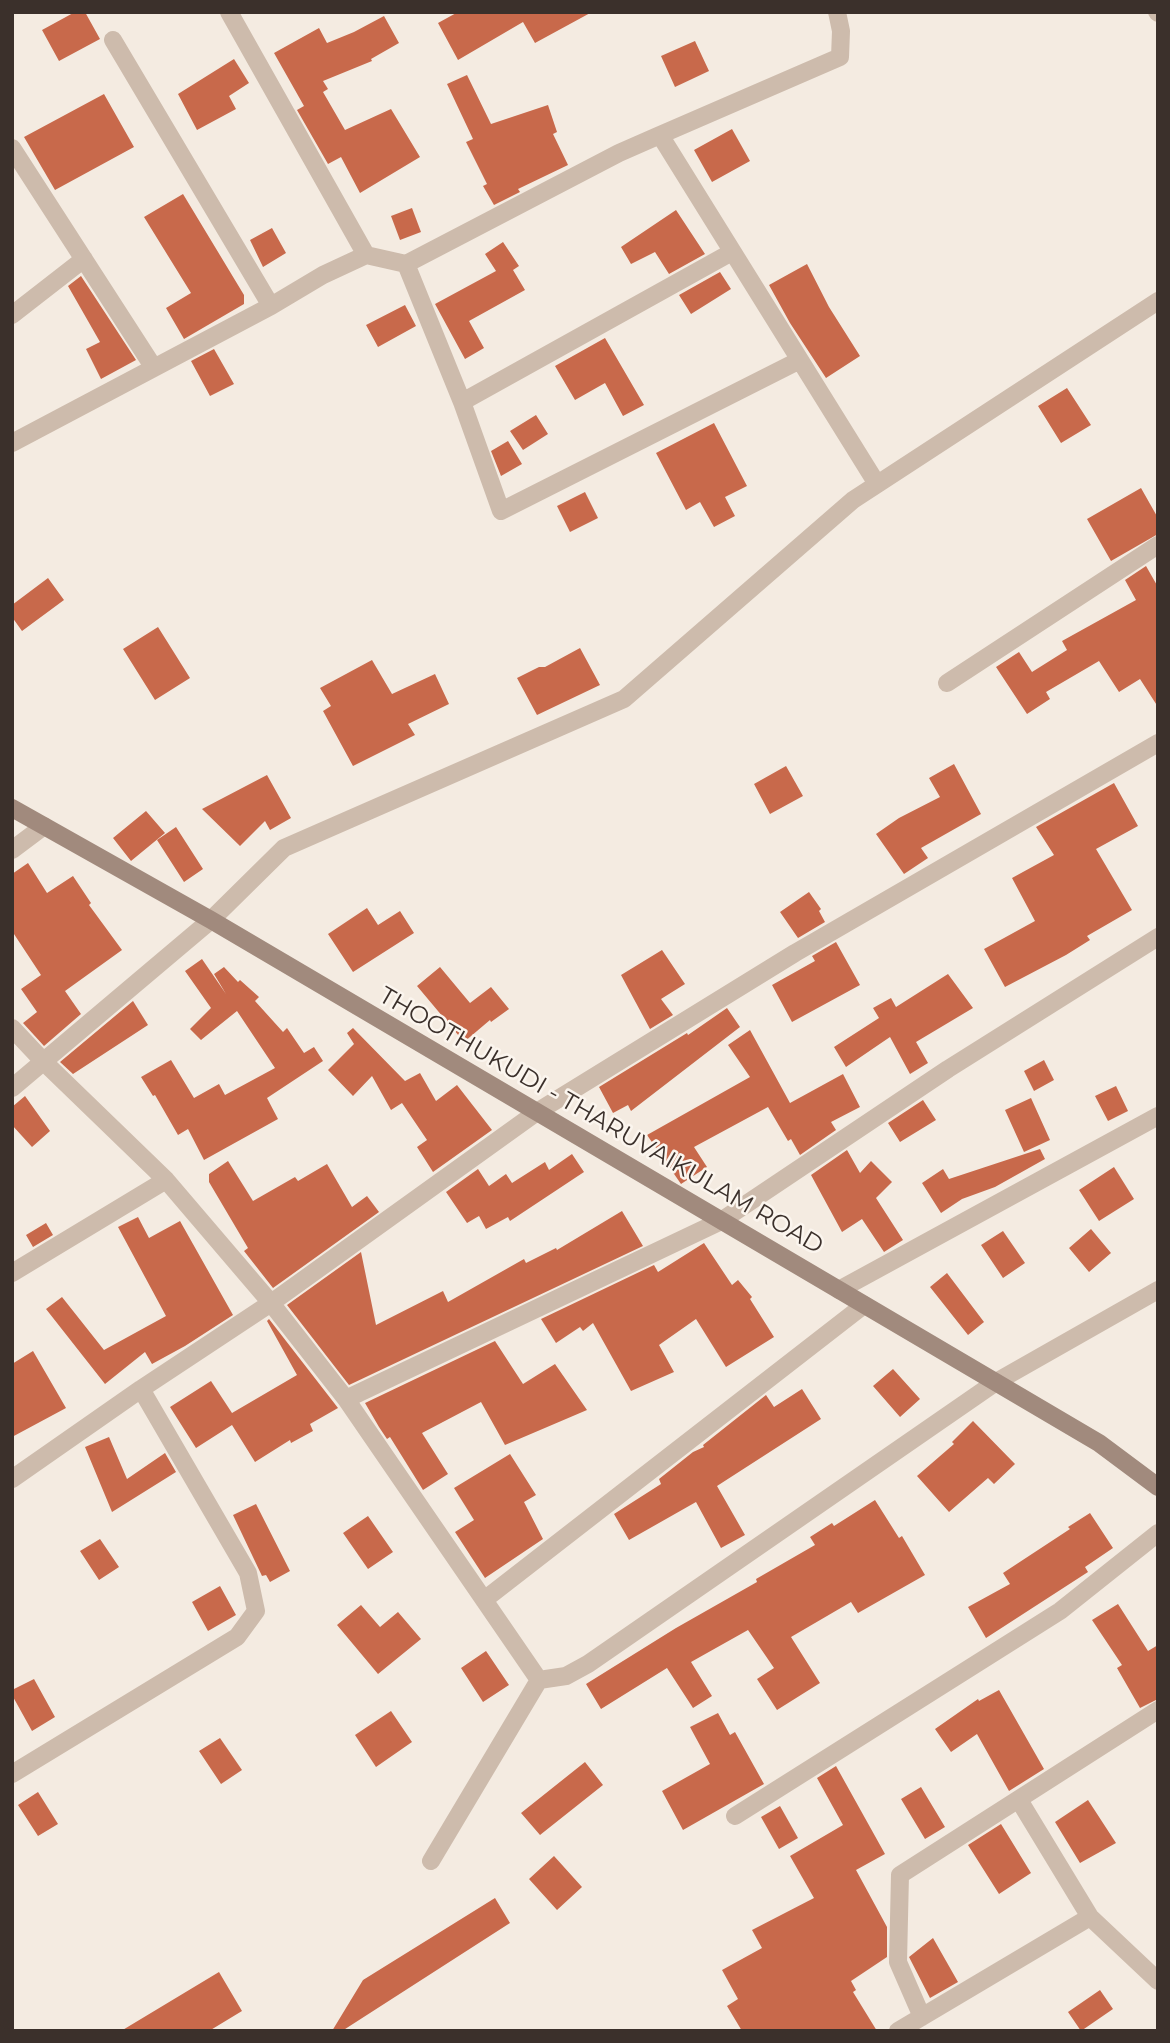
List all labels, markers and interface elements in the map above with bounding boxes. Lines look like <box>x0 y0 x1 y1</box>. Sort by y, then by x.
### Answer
street label: THOOTHUKUDI - THARUVAIKULAM ROAD <box>374 981 828 1261</box>

